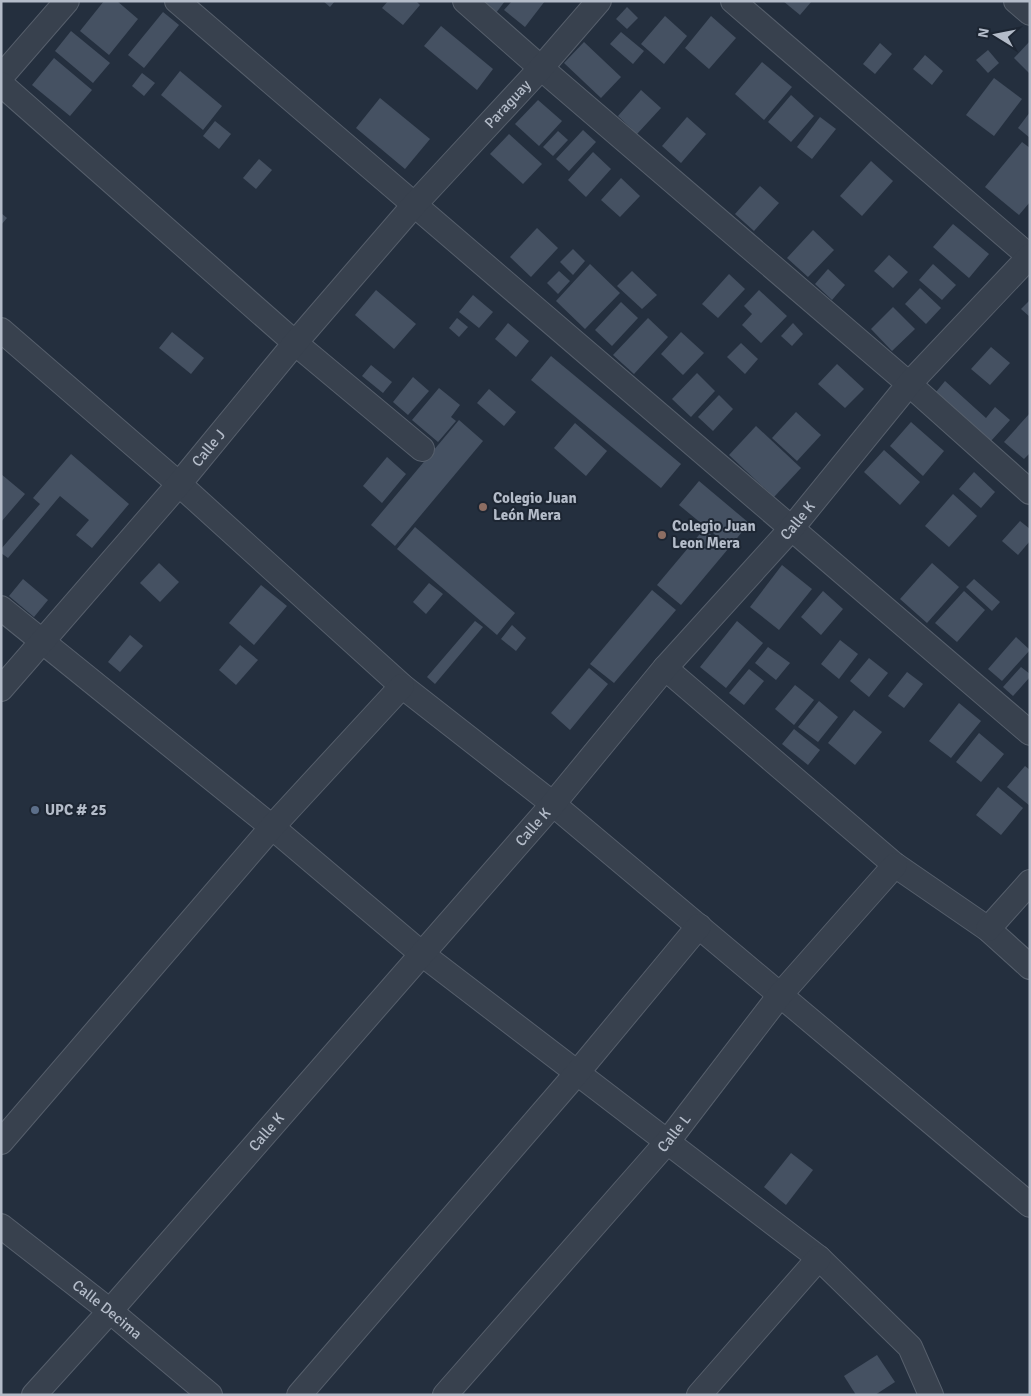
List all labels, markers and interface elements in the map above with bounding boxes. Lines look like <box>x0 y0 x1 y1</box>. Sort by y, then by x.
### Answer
north arrow <box>971 10 1021 60</box>
text: N <box>974 27 993 39</box>
street label: Paraguay <box>481 76 534 132</box>
street label: Calle J <box>188 426 229 470</box>
place label: Colegio Juan León Mera <box>493 489 577 524</box>
street label: Calle K <box>776 498 819 544</box>
marker: Colegio Juan León Mera <box>477 501 489 513</box>
place label: Colegio Juan Leon Mera <box>672 517 756 552</box>
marker: Colegio Juan Leon Mera <box>656 529 668 541</box>
place label: UPC # 25 <box>45 801 107 819</box>
marker: UPC # 25 <box>29 804 41 816</box>
street label: Calle K <box>511 804 554 850</box>
street label: Calle K <box>245 1109 288 1155</box>
street label: Calle L <box>653 1110 695 1156</box>
street label: Calle Decima <box>69 1276 146 1343</box>

